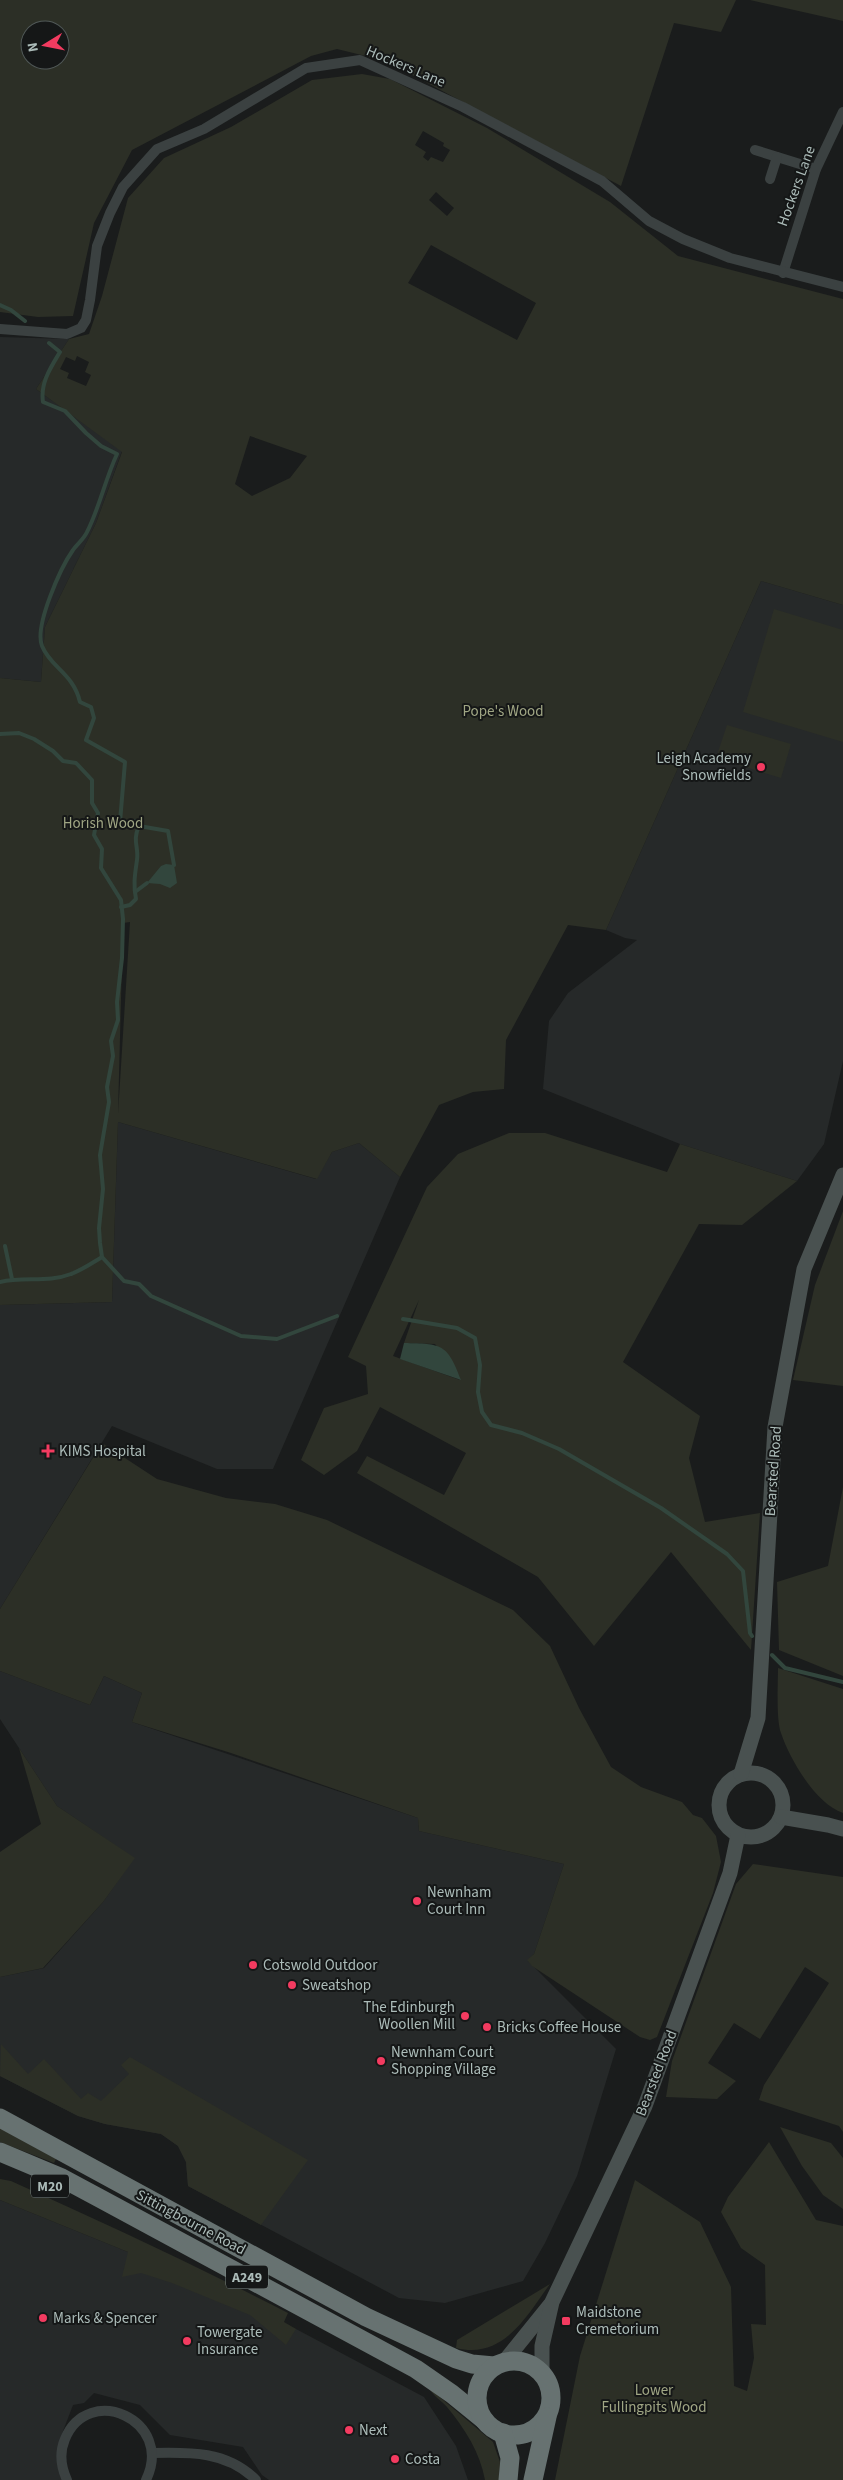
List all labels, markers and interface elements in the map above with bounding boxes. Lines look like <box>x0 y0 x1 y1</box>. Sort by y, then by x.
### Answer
north arrow <box>20 20 70 70</box>
street label: Hockers Lane <box>363 40 449 93</box>
text: N <box>23 41 44 53</box>
street label: Hockers Lane <box>772 143 821 229</box>
park label: Pope's Wood <box>462 701 544 722</box>
place label: Leigh Academy Snowfields <box>656 748 751 786</box>
marker: Leigh Academy Snowfields <box>755 761 767 773</box>
park label: Horish Wood <box>63 813 143 834</box>
street label: Bearsted Road <box>760 1425 787 1517</box>
place label: KIMS Hospital <box>59 1441 146 1462</box>
marker: KIMS Hospital <box>41 1444 55 1458</box>
place label: Newnham Court Inn <box>427 1882 491 1920</box>
marker: Newnham Court Inn <box>411 1895 423 1907</box>
place label: Cotswold Outdoor <box>263 1955 378 1976</box>
marker: Cotswold Outdoor <box>247 1959 259 1971</box>
place label: Sweatshop <box>302 1975 371 1996</box>
marker: Sweatshop <box>286 1979 298 1991</box>
place label: The Edinburgh Woollen Mill <box>363 1997 455 2035</box>
marker: The Edinburgh Woollen Mill <box>459 2010 471 2022</box>
place label: Bricks Coffee House <box>497 2017 621 2038</box>
marker: Bricks Coffee House <box>481 2021 493 2033</box>
street label: Bearsted Road <box>630 2027 682 2119</box>
place label: Newnham Court Shopping Village <box>391 2042 496 2080</box>
marker: Newnham Court Shopping Village <box>375 2055 387 2067</box>
road number: M20 <box>31 2174 69 2198</box>
street label: Sittingbourne Road <box>132 2185 249 2260</box>
road number: A249 <box>226 2266 268 2288</box>
place label: Maidstone Cremetorium <box>576 2302 659 2340</box>
place label: Marks & Spencer <box>53 2308 157 2329</box>
marker: Marks & Spencer <box>37 2312 49 2324</box>
marker: Maidstone Cremetorium <box>560 2315 572 2327</box>
place label: Towergate Insurance <box>197 2322 262 2360</box>
marker: Towergate Insurance <box>181 2335 193 2347</box>
park label: Lower Fullingpits Wood <box>601 2380 707 2418</box>
place label: Next <box>359 2420 387 2441</box>
marker: Next <box>343 2424 355 2436</box>
place label: Costa <box>405 2449 440 2470</box>
marker: Costa <box>389 2453 401 2465</box>

